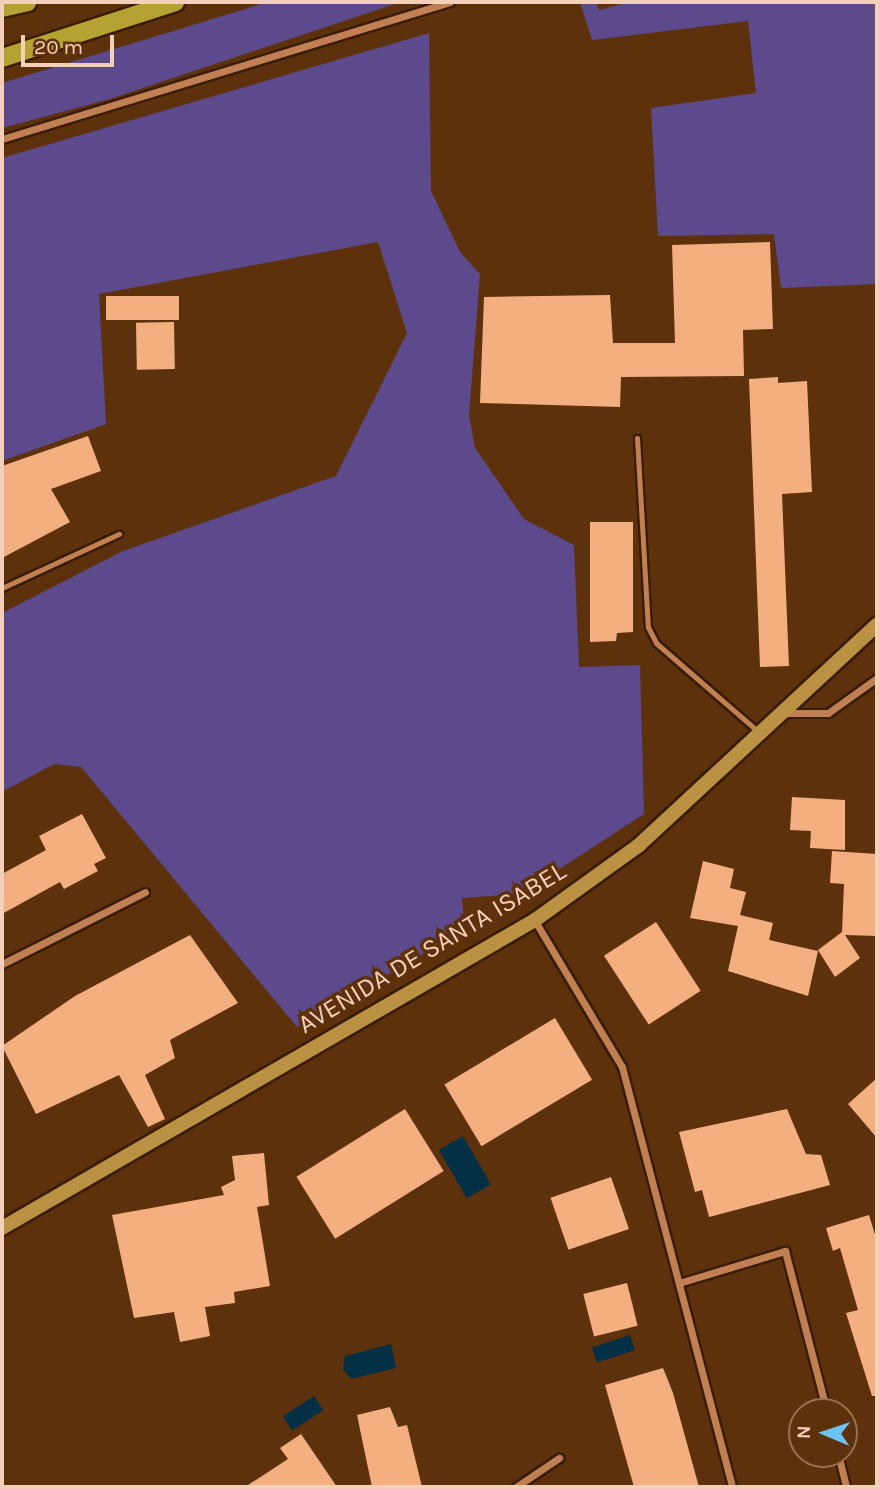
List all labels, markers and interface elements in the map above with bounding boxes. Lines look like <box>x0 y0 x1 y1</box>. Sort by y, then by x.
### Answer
scale bar <box>24 21 117 65</box>
text: 20 m <box>34 35 83 59</box>
street label: AVENIDA DE SANTA ISABEL <box>292 856 572 1040</box>
north arrow <box>788 1398 858 1468</box>
text: N <box>793 1425 815 1440</box>

